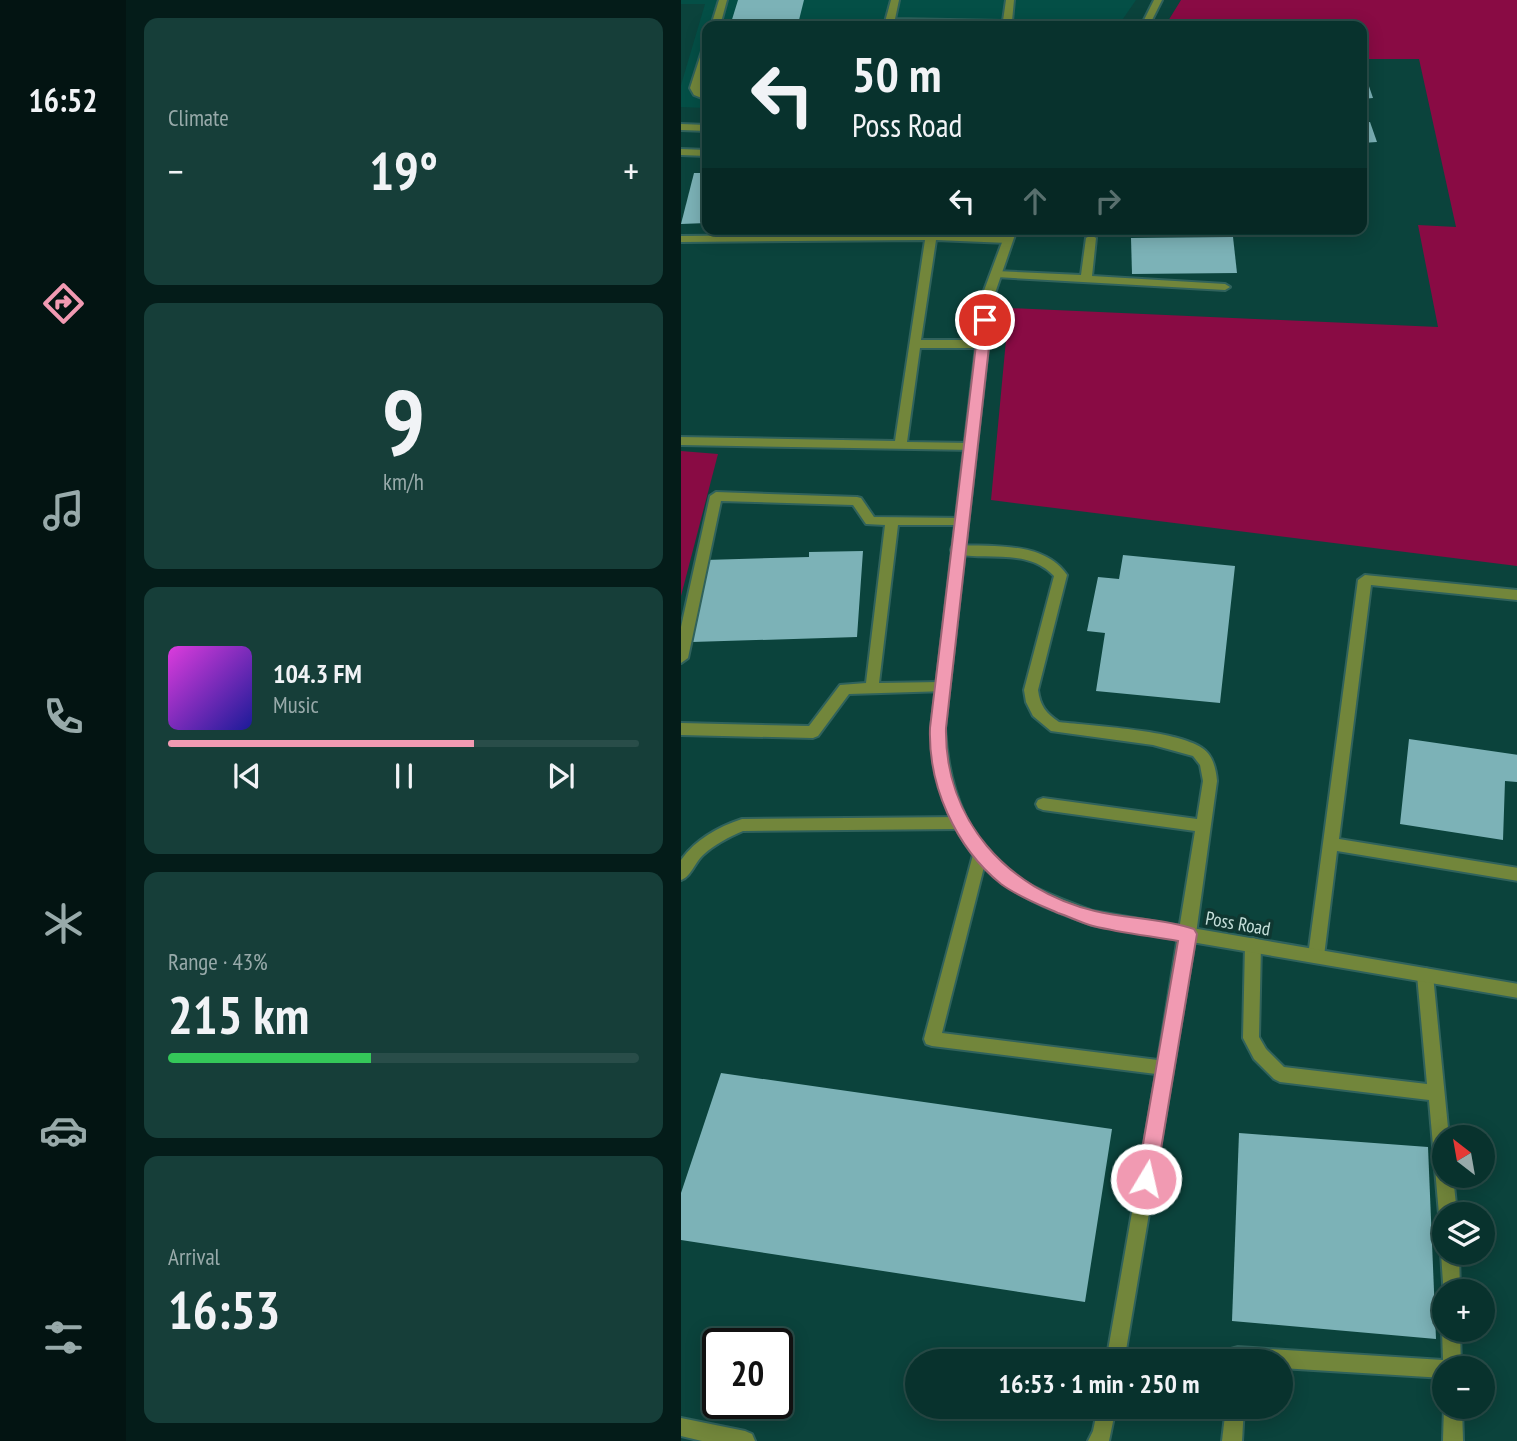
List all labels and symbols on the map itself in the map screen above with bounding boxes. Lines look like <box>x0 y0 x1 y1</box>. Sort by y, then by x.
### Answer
pin <box>955 290 1015 350</box>
street label: Poss Road <box>1204 905 1272 941</box>
north arrow <box>1432 1125 1495 1188</box>
position arrow <box>1109 1142 1183 1216</box>
speed limit sign: 20 <box>702 1328 793 1419</box>

